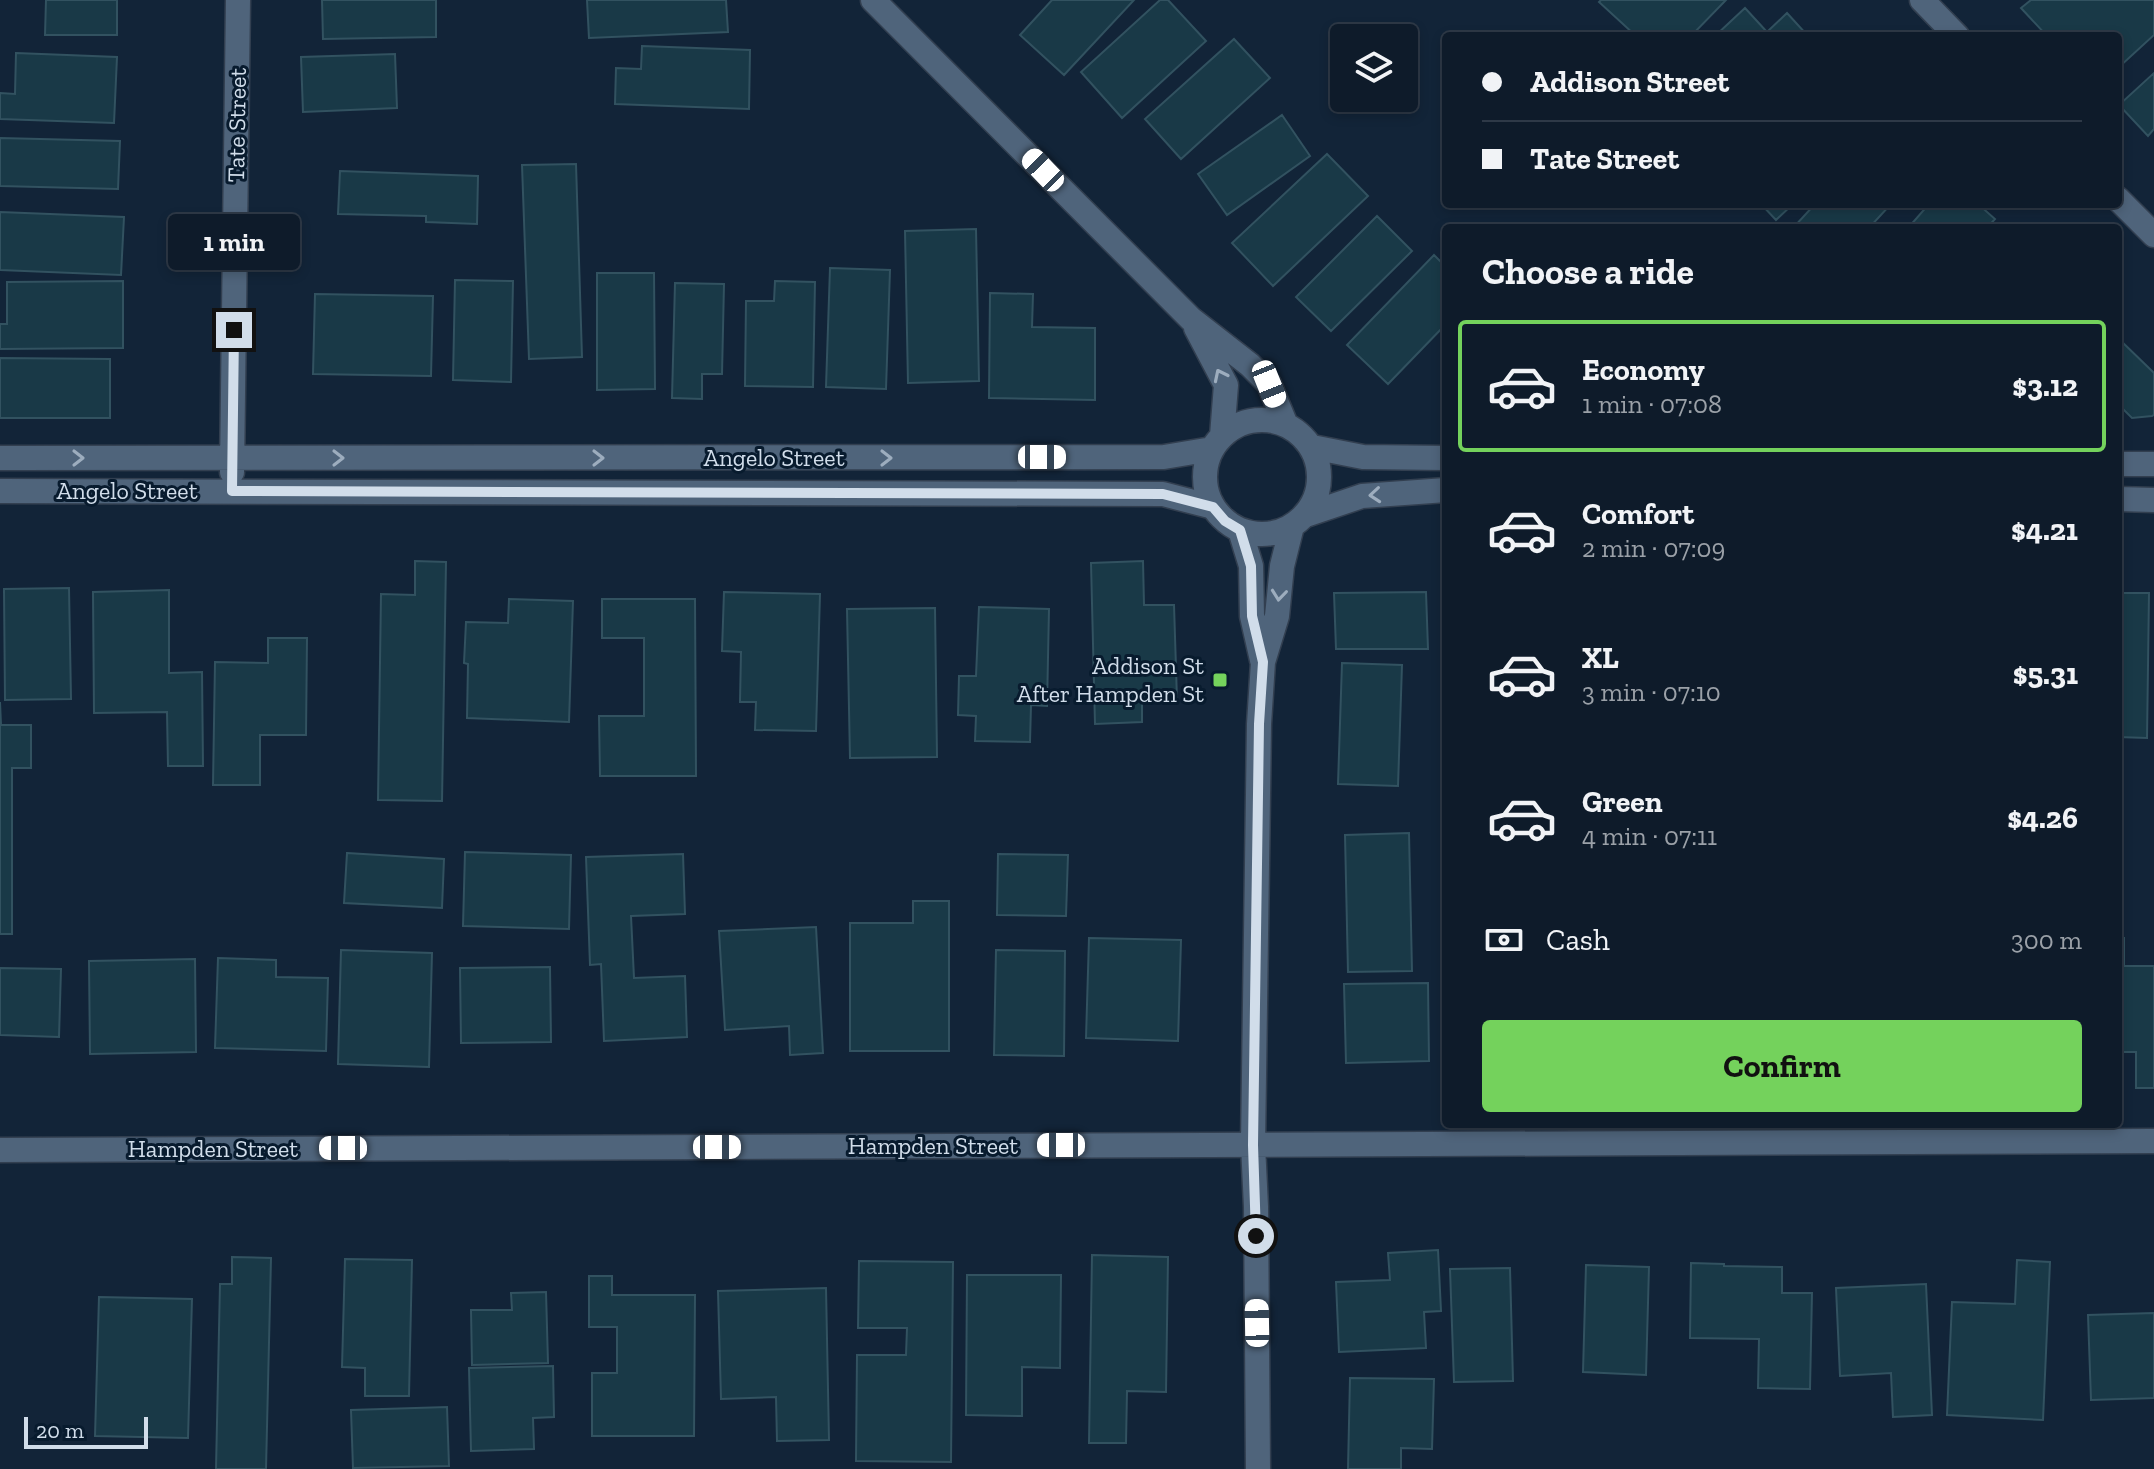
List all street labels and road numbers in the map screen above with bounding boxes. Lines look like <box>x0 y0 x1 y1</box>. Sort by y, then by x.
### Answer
street label: Tate Street <box>221 67 252 183</box>
street label: Angelo Street <box>703 443 845 472</box>
street label: Angelo Street <box>56 476 198 505</box>
street label: Hampden Street <box>848 1131 1018 1160</box>
street label: Hampden Street <box>128 1134 298 1163</box>

